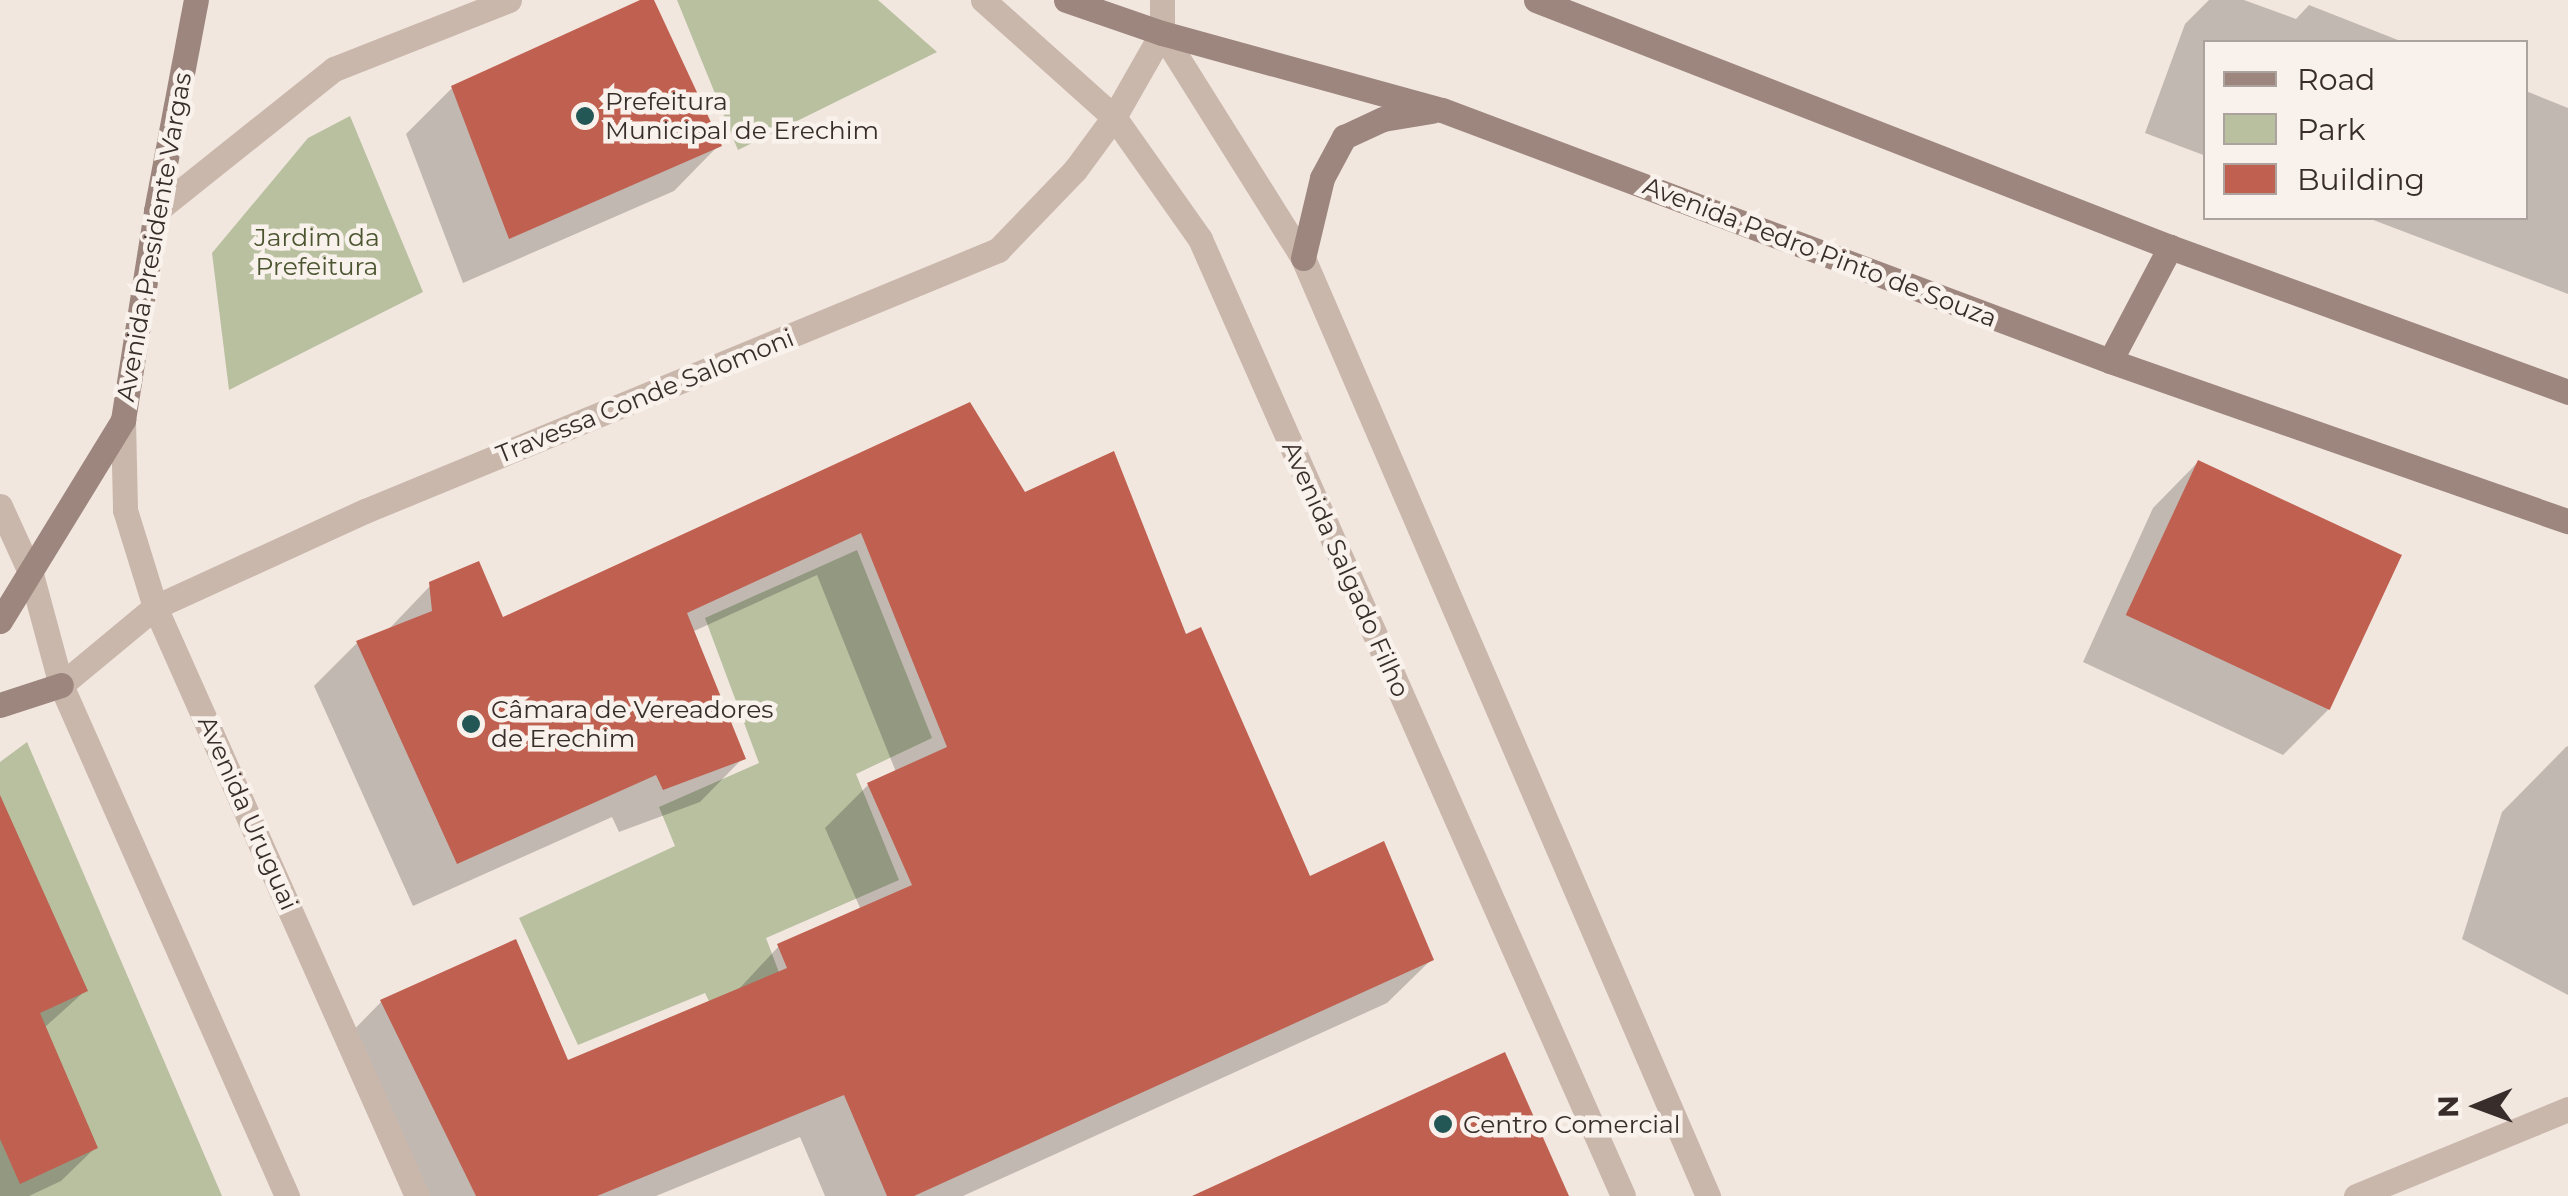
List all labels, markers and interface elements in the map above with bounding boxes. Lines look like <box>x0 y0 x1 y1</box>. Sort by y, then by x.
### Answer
legend <box>2203 40 2528 220</box>
text: Road <box>2297 61 2375 98</box>
street label: Avenida Presidente Vargas <box>110 70 198 404</box>
place label: Prefeitura Municipal de Erechim <box>605 87 879 146</box>
marker: Prefeitura Municipal de Erechim <box>574 105 596 127</box>
text: Park <box>2297 111 2366 148</box>
text: Building <box>2297 161 2425 198</box>
street label: Avenida Pedro Pinto de Souza <box>1639 171 2001 333</box>
park label: Jardim da Prefeitura <box>254 223 380 282</box>
street label: Travessa Conde Salomoni <box>492 322 798 470</box>
street label: Avenida Salgado Filho <box>1276 436 1416 702</box>
place label: Câmara de Vereadores de Erechim <box>491 695 773 754</box>
street label: Avenida Uruguai <box>192 711 304 915</box>
marker: Câmara de Vereadores de Erechim <box>460 713 482 735</box>
north arrow <box>2428 1056 2528 1156</box>
text: N <box>2431 1095 2465 1118</box>
place label: Centro Comercial <box>1463 1109 1680 1139</box>
marker: Centro Comercial <box>1432 1113 1454 1135</box>

